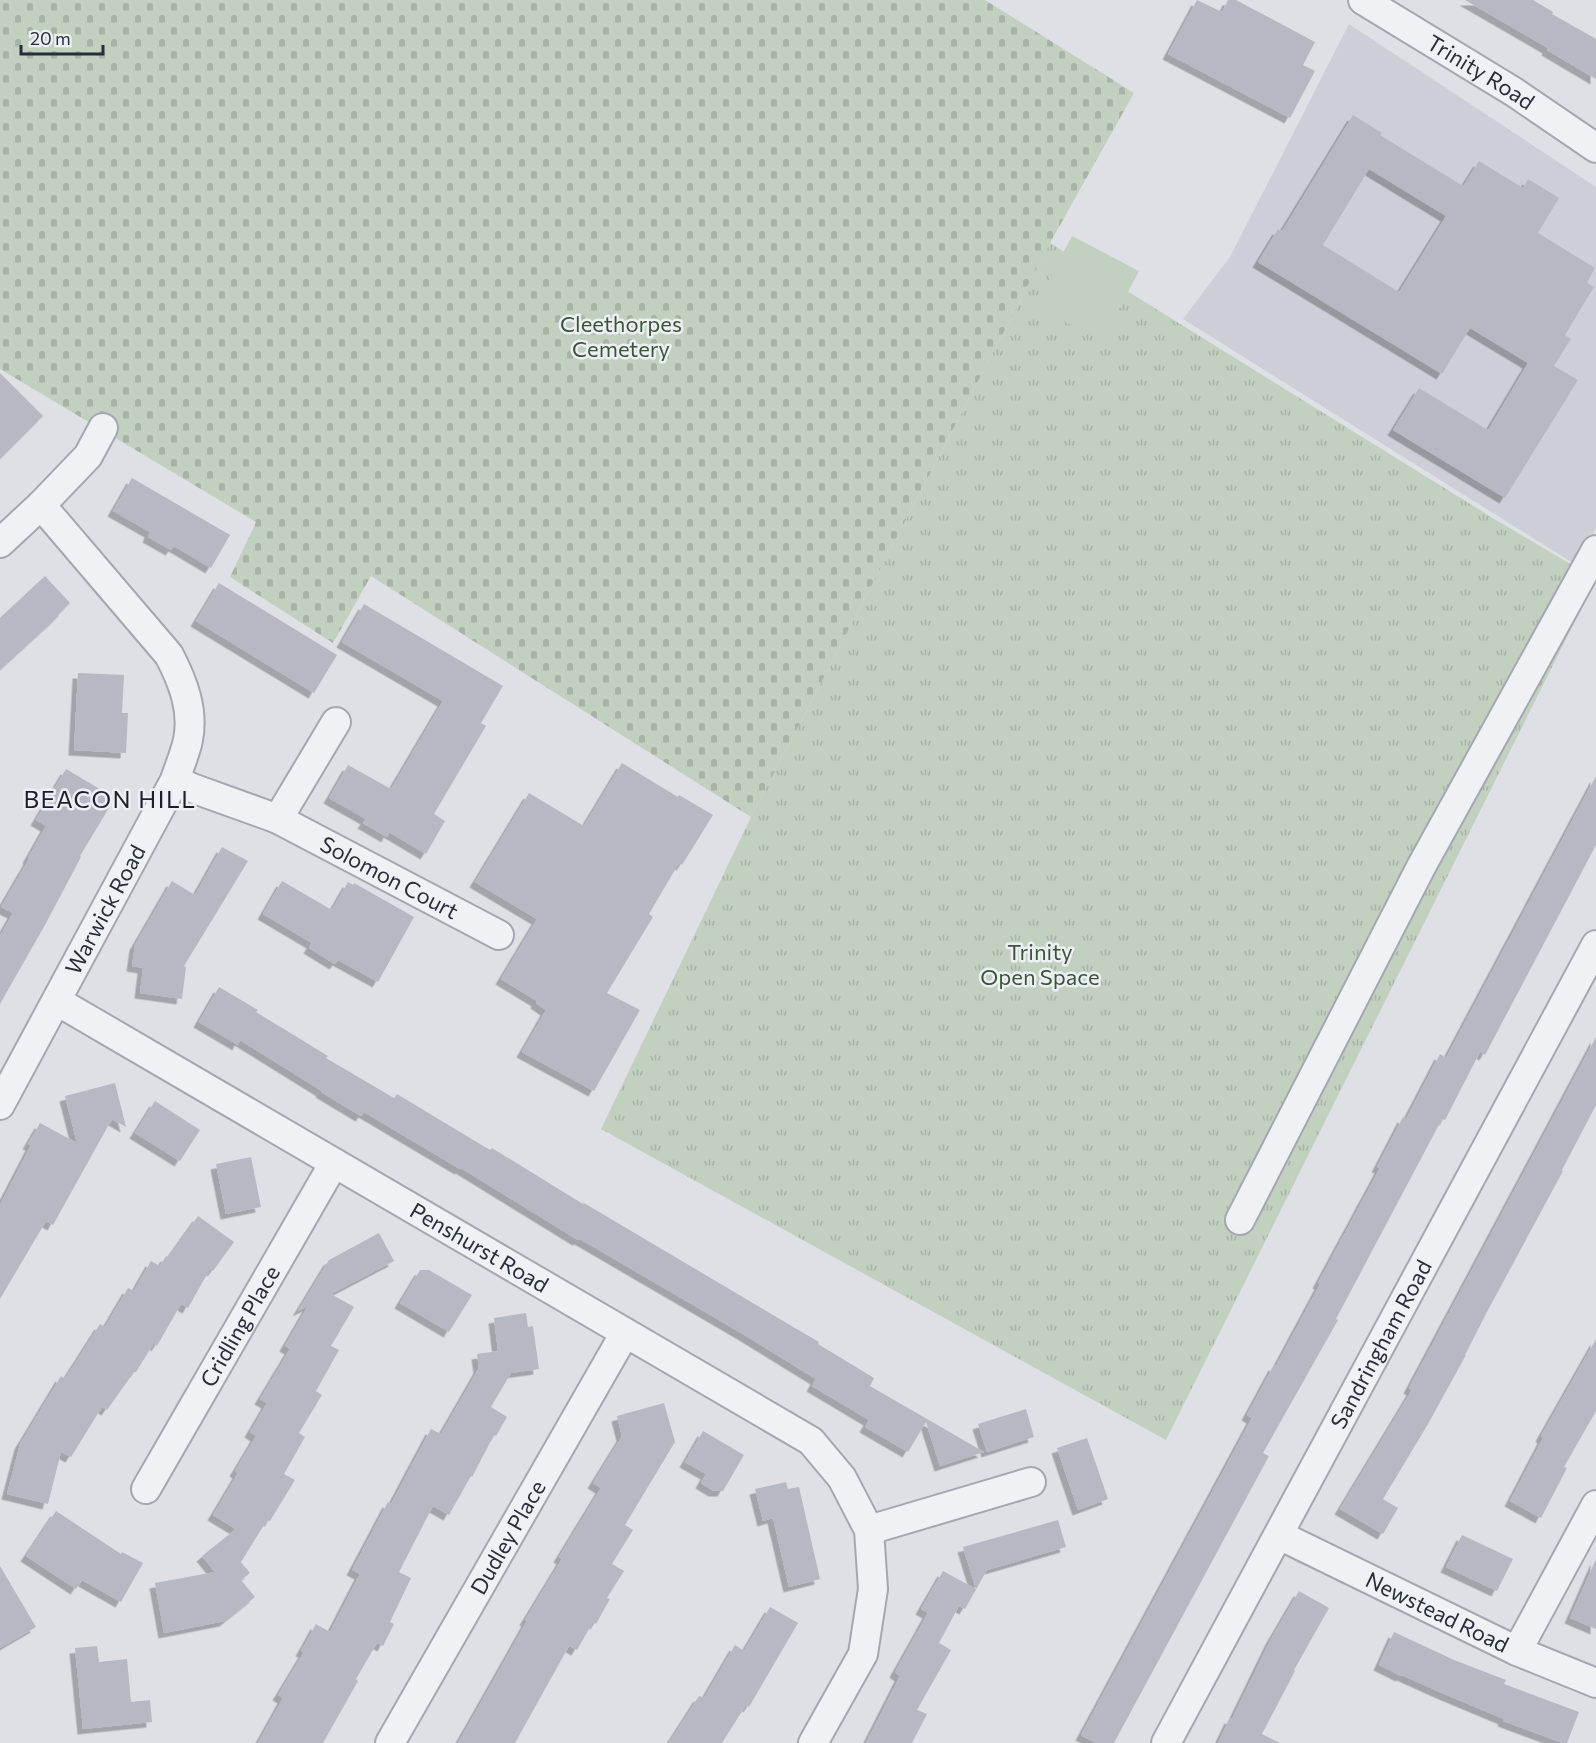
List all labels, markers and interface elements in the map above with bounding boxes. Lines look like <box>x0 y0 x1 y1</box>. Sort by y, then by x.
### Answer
scale bar <box>21 18 104 56</box>
text: 20 m <box>30 27 71 49</box>
street label: Trinity Road <box>1422 28 1540 115</box>
park label: Cleethorpes Cemetery <box>560 310 682 362</box>
district label: BEACON HILL <box>24 784 197 813</box>
street label: Solomon Court <box>316 830 463 924</box>
street label: Warwick Road <box>59 840 151 979</box>
park label: Trinity Open Space <box>980 938 1100 990</box>
street label: Penshurst Road <box>406 1196 554 1298</box>
street label: Sandringham Road <box>1324 1255 1437 1433</box>
street label: Cridling Place <box>194 1260 285 1391</box>
street label: Dudley Place <box>464 1475 551 1599</box>
street label: Newstead Road <box>1361 1565 1513 1658</box>

